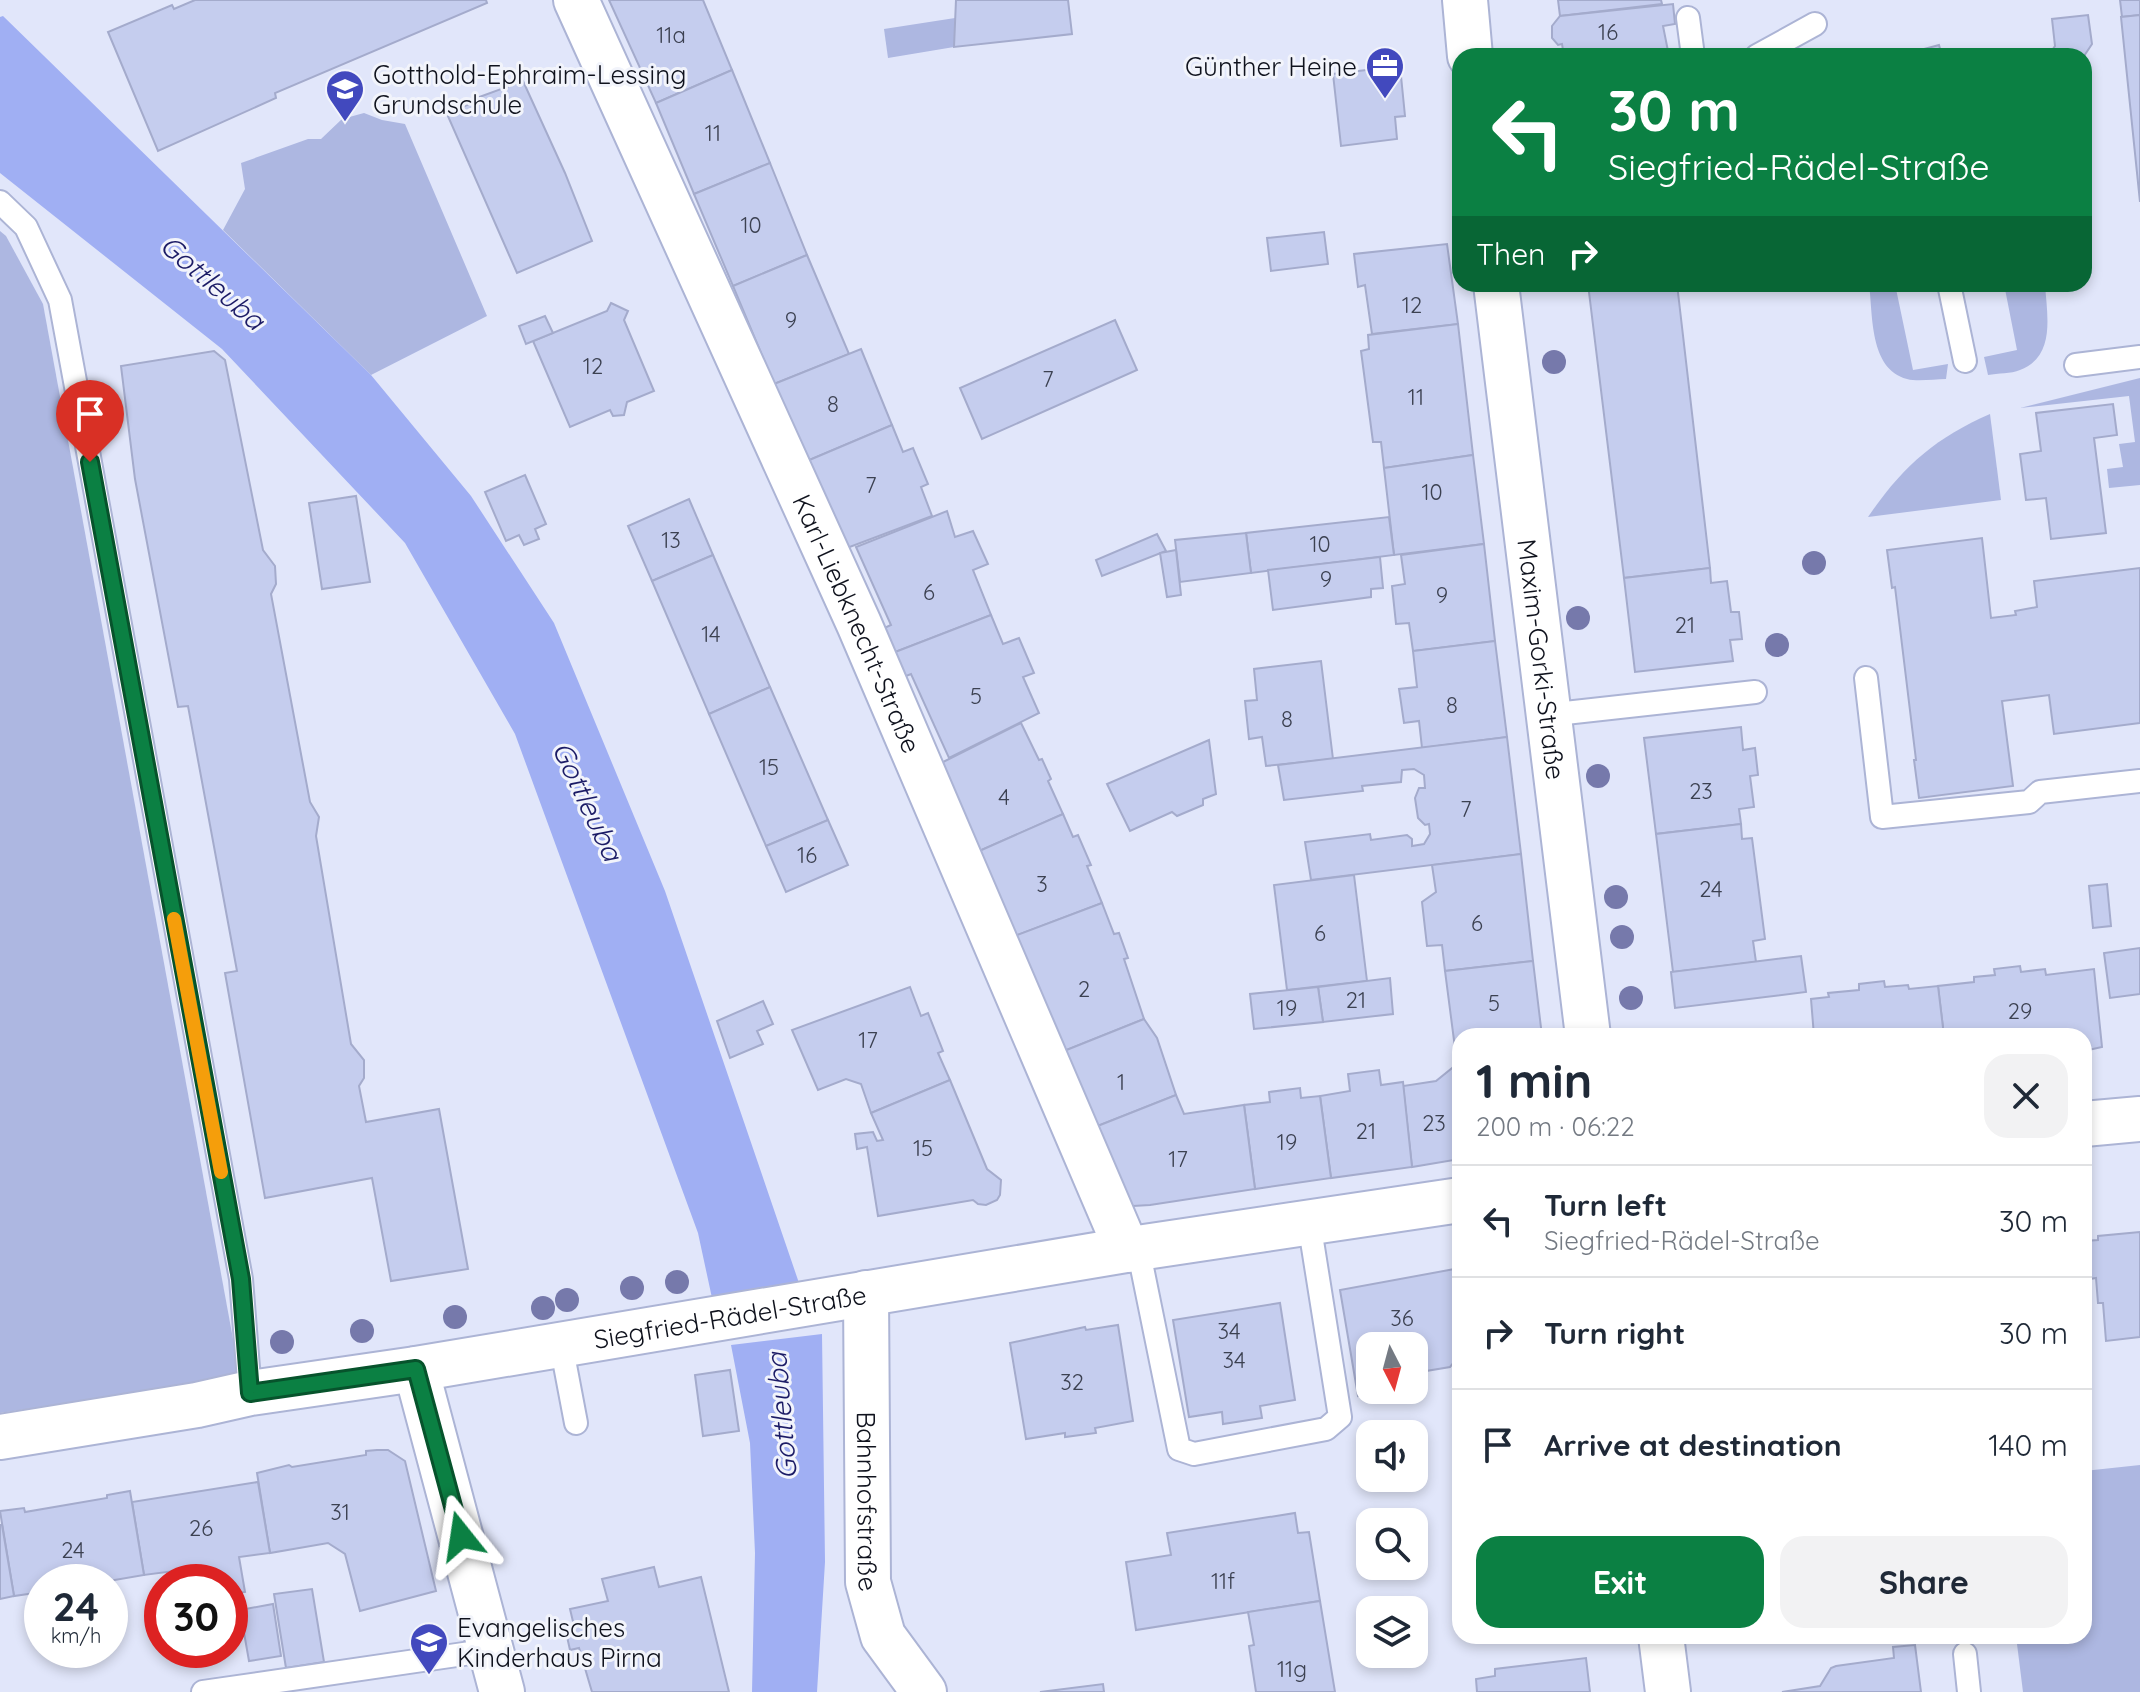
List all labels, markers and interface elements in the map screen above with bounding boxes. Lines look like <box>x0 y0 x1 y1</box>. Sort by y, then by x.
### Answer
house number: 16 <box>1598 18 1618 46</box>
house number: 11a <box>656 21 686 49</box>
office icon: Günther Heine <box>1364 45 1406 100</box>
place label: Günther Heine <box>1185 50 1357 83</box>
place label: Gotthold-Ephraim-Lessing Grundschule <box>373 58 686 121</box>
school or university icon: Gotthold-Ephraim-Lessing Grundschule <box>324 68 366 123</box>
text: 30 m <box>1608 75 1740 145</box>
icon: left <box>1476 80 1580 184</box>
house number: 11 <box>705 119 721 147</box>
text: Siegfried-Rädel-Straße <box>1608 144 1990 189</box>
house number: 10 <box>740 211 762 239</box>
water label: Gottleuba <box>154 227 274 338</box>
icon: right <box>1561 232 1605 276</box>
text: Then <box>1476 235 1545 273</box>
house number: 12 <box>1402 291 1422 319</box>
house number: 9 <box>785 306 797 334</box>
house number: 12 <box>583 352 603 380</box>
house number: 7 <box>1042 365 1054 393</box>
pin <box>56 380 124 462</box>
house number: 11 <box>1408 383 1424 411</box>
house number: 8 <box>827 390 839 418</box>
icon: arrive <box>68 392 112 436</box>
house number: 7 <box>865 471 877 499</box>
house number: 10 <box>1421 478 1443 506</box>
street label: Karl-Liebknecht-Straße <box>786 489 929 758</box>
house number: 13 <box>661 526 681 554</box>
house number: 10 <box>1309 530 1331 558</box>
street label: Maxim-Gorki-Straße <box>1511 537 1573 781</box>
house number: 9 <box>1320 565 1332 593</box>
house number: 6 <box>923 578 935 606</box>
house number: 9 <box>1436 581 1448 609</box>
house number: 21 <box>1675 611 1695 639</box>
house number: 14 <box>701 620 721 648</box>
house number: 5 <box>970 682 982 710</box>
house number: 8 <box>1446 691 1458 719</box>
house number: 8 <box>1281 705 1293 733</box>
water label: Gottleuba <box>545 736 632 868</box>
house number: 15 <box>759 753 779 781</box>
house number: 23 <box>1689 777 1713 805</box>
house number: 4 <box>998 783 1010 811</box>
house number: 7 <box>1460 795 1472 823</box>
house number: 16 <box>797 841 817 869</box>
house number: 3 <box>1036 870 1048 898</box>
house number: 24 <box>1699 875 1723 903</box>
house number: 6 <box>1471 909 1483 937</box>
house number: 6 <box>1314 919 1326 947</box>
house number: 2 <box>1078 975 1090 1003</box>
house number: 21 <box>1346 986 1366 1014</box>
house number: 5 <box>1488 989 1500 1017</box>
house number: 19 <box>1277 994 1297 1022</box>
house number: 29 <box>2008 997 2032 1025</box>
house number: 17 <box>858 1026 878 1054</box>
text: 1 min <box>1476 1050 1592 1110</box>
button: close <box>1984 1054 2068 1138</box>
house number: 1 <box>1117 1068 1125 1096</box>
house number: 23 <box>1422 1109 1446 1137</box>
text: 200 m · 06:22 <box>1476 1110 1635 1143</box>
house number: 21 <box>1356 1117 1376 1145</box>
house number: 19 <box>1277 1128 1297 1156</box>
house number: 15 <box>913 1134 933 1162</box>
house number: 17 <box>1168 1145 1188 1173</box>
text: Turn left <box>1544 1186 1667 1224</box>
icon: left <box>1476 1199 1520 1243</box>
text: 30 m <box>1999 1202 2068 1240</box>
text: Siegfried-Rädel-Straße <box>1544 1224 1820 1257</box>
street label: Siegfried-Rädel-Straße <box>591 1277 869 1355</box>
house number: 36 <box>1390 1304 1414 1332</box>
icon: right <box>1476 1311 1520 1355</box>
text: Turn right <box>1544 1314 1685 1352</box>
text: 30 m <box>1999 1314 2068 1352</box>
house number: 34 <box>1217 1317 1241 1345</box>
north arrow <box>1356 1332 1428 1404</box>
map controls <box>1356 1332 1428 1668</box>
house number: 34 <box>1222 1346 1246 1374</box>
water label: Gottleuba <box>758 1349 804 1481</box>
house number: 32 <box>1060 1368 1084 1396</box>
street label: Bahnhofstraße <box>850 1411 886 1595</box>
button: sound <box>1356 1420 1428 1492</box>
icon: arrive <box>1476 1423 1520 1467</box>
text: Arrive at destination <box>1544 1426 1842 1464</box>
text: 140 m <box>1988 1426 2068 1464</box>
position arrow <box>419 1494 503 1578</box>
house number: 31 <box>330 1498 350 1526</box>
button: search <box>1356 1508 1428 1580</box>
house number: 26 <box>189 1514 213 1542</box>
house number: 24 <box>61 1536 85 1564</box>
button: Exit <box>1476 1536 1764 1628</box>
button: Share <box>1780 1536 2068 1628</box>
speed limit sign: 30 <box>144 1564 248 1668</box>
house number: 11f <box>1211 1567 1235 1595</box>
text: 24 <box>53 1581 99 1631</box>
button: layers <box>1356 1596 1428 1668</box>
place label: Evangelisches Kinderhaus Pirna <box>457 1611 662 1674</box>
school or university icon: Evangelisches Kinderhaus Pirna <box>408 1621 450 1676</box>
text: km/h <box>51 1623 101 1648</box>
house number: 11g <box>1277 1655 1307 1683</box>

